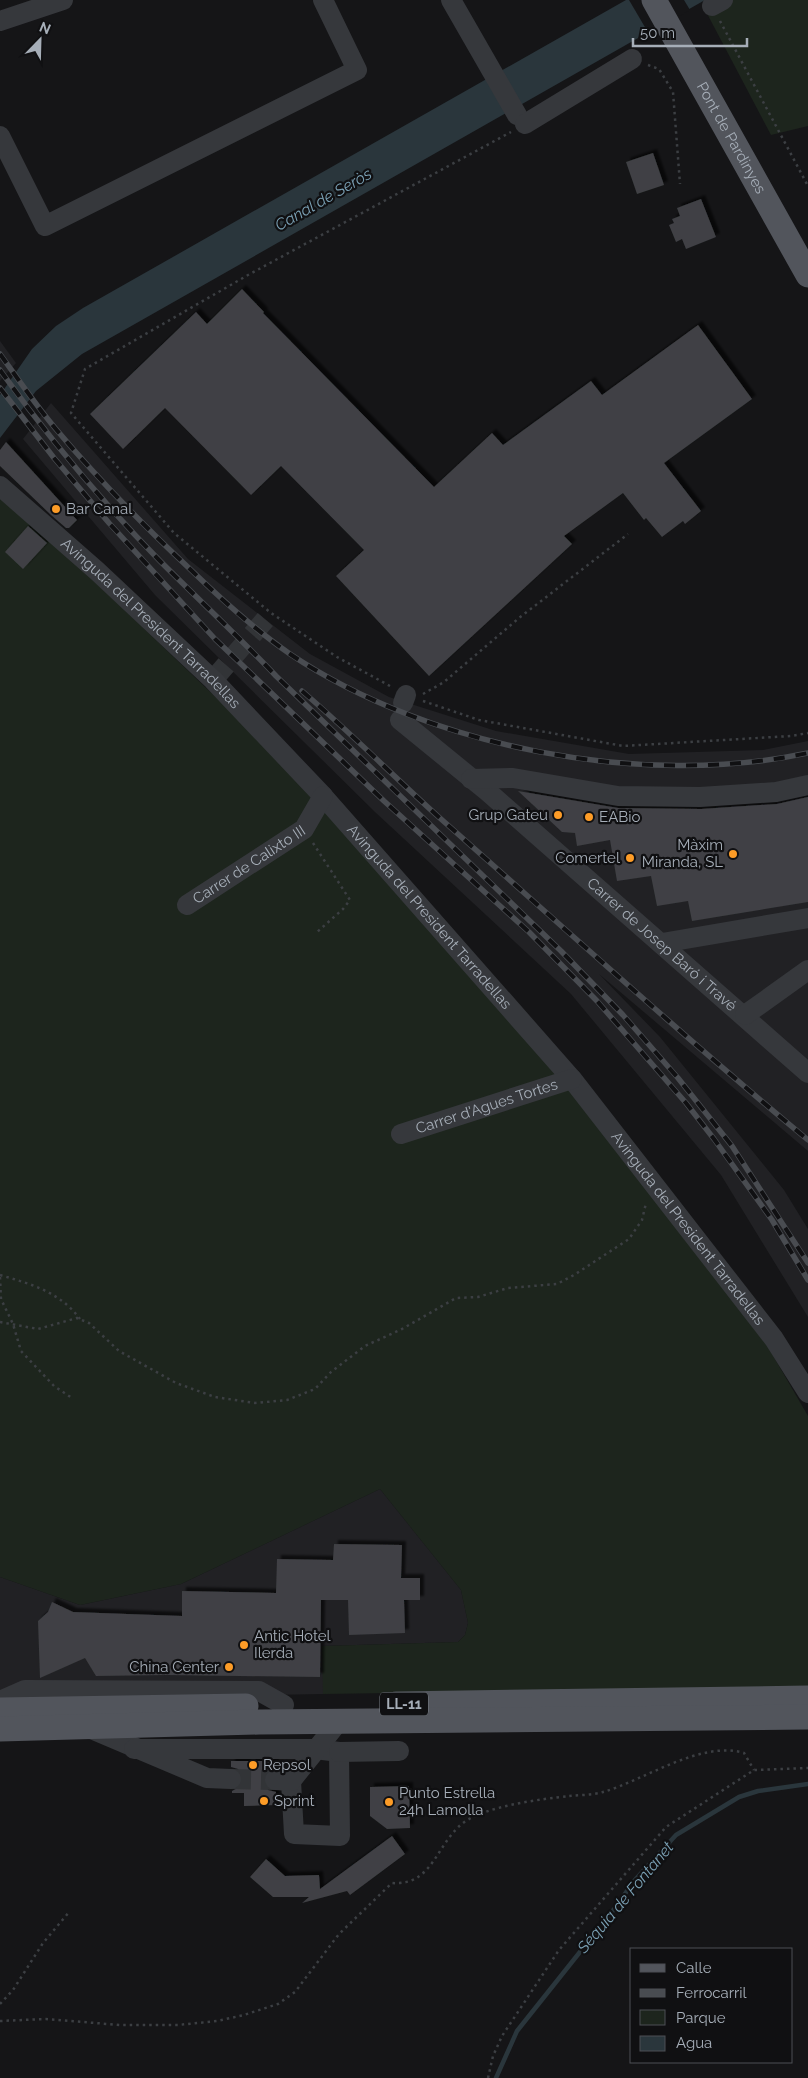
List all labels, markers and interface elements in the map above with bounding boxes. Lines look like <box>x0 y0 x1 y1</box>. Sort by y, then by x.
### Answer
north arrow <box>15 15 65 65</box>
scale bar <box>633 15 747 47</box>
text: N <box>37 19 53 37</box>
text: 50 m <box>640 24 675 42</box>
street label: Pont de Pardinyes <box>693 79 770 197</box>
water label: Canal de Seròs <box>272 164 375 235</box>
place label: Bar Canal <box>66 500 133 518</box>
marker: Bar Canal <box>50 503 62 515</box>
street label: Avinguda del President Tarradellas <box>57 535 244 712</box>
place label: Grup Gateu <box>469 806 548 824</box>
place label: EABio <box>599 808 641 826</box>
marker: Grup Gateu <box>552 809 564 821</box>
marker: EABio <box>583 811 595 823</box>
street label: Avinguda del President Tarradellas <box>343 821 515 1013</box>
street label: Carrer de Calixto III <box>189 822 309 908</box>
place label: Màxim Miranda, SL <box>642 836 723 871</box>
marker: Màxim Miranda, SL <box>727 848 739 860</box>
place label: Comertel <box>555 849 621 867</box>
marker: Comertel <box>624 852 636 864</box>
street label: Carrer de Josep Baró i Travé <box>583 874 741 1015</box>
street label: Carrer d'Agues Tortes <box>414 1075 560 1138</box>
street label: Avinguda del President Tarradellas <box>607 1128 769 1329</box>
place label: Antic Hotel Ilerda <box>254 1627 332 1662</box>
marker: Antic Hotel Ilerda <box>238 1639 250 1651</box>
place label: China Center <box>129 1658 220 1676</box>
marker: China Center <box>223 1661 235 1673</box>
road number: LL-11 <box>380 1692 428 1716</box>
place label: Repsol <box>263 1756 312 1774</box>
marker: Repsol <box>247 1759 259 1771</box>
place label: Punto Estrella 24h Lamolla <box>399 1784 495 1819</box>
place label: Sprint <box>274 1792 315 1810</box>
marker: Sprint <box>258 1795 270 1807</box>
marker: Punto Estrella 24h Lamolla <box>383 1796 395 1808</box>
water label: Séquia de Fontanet <box>573 1837 678 1958</box>
legend <box>630 1948 793 2063</box>
text: Calle <box>676 1959 712 1977</box>
text: Ferrocarril <box>676 1984 748 2002</box>
text: Parque <box>676 2009 726 2027</box>
text: Agua <box>676 2034 712 2052</box>

